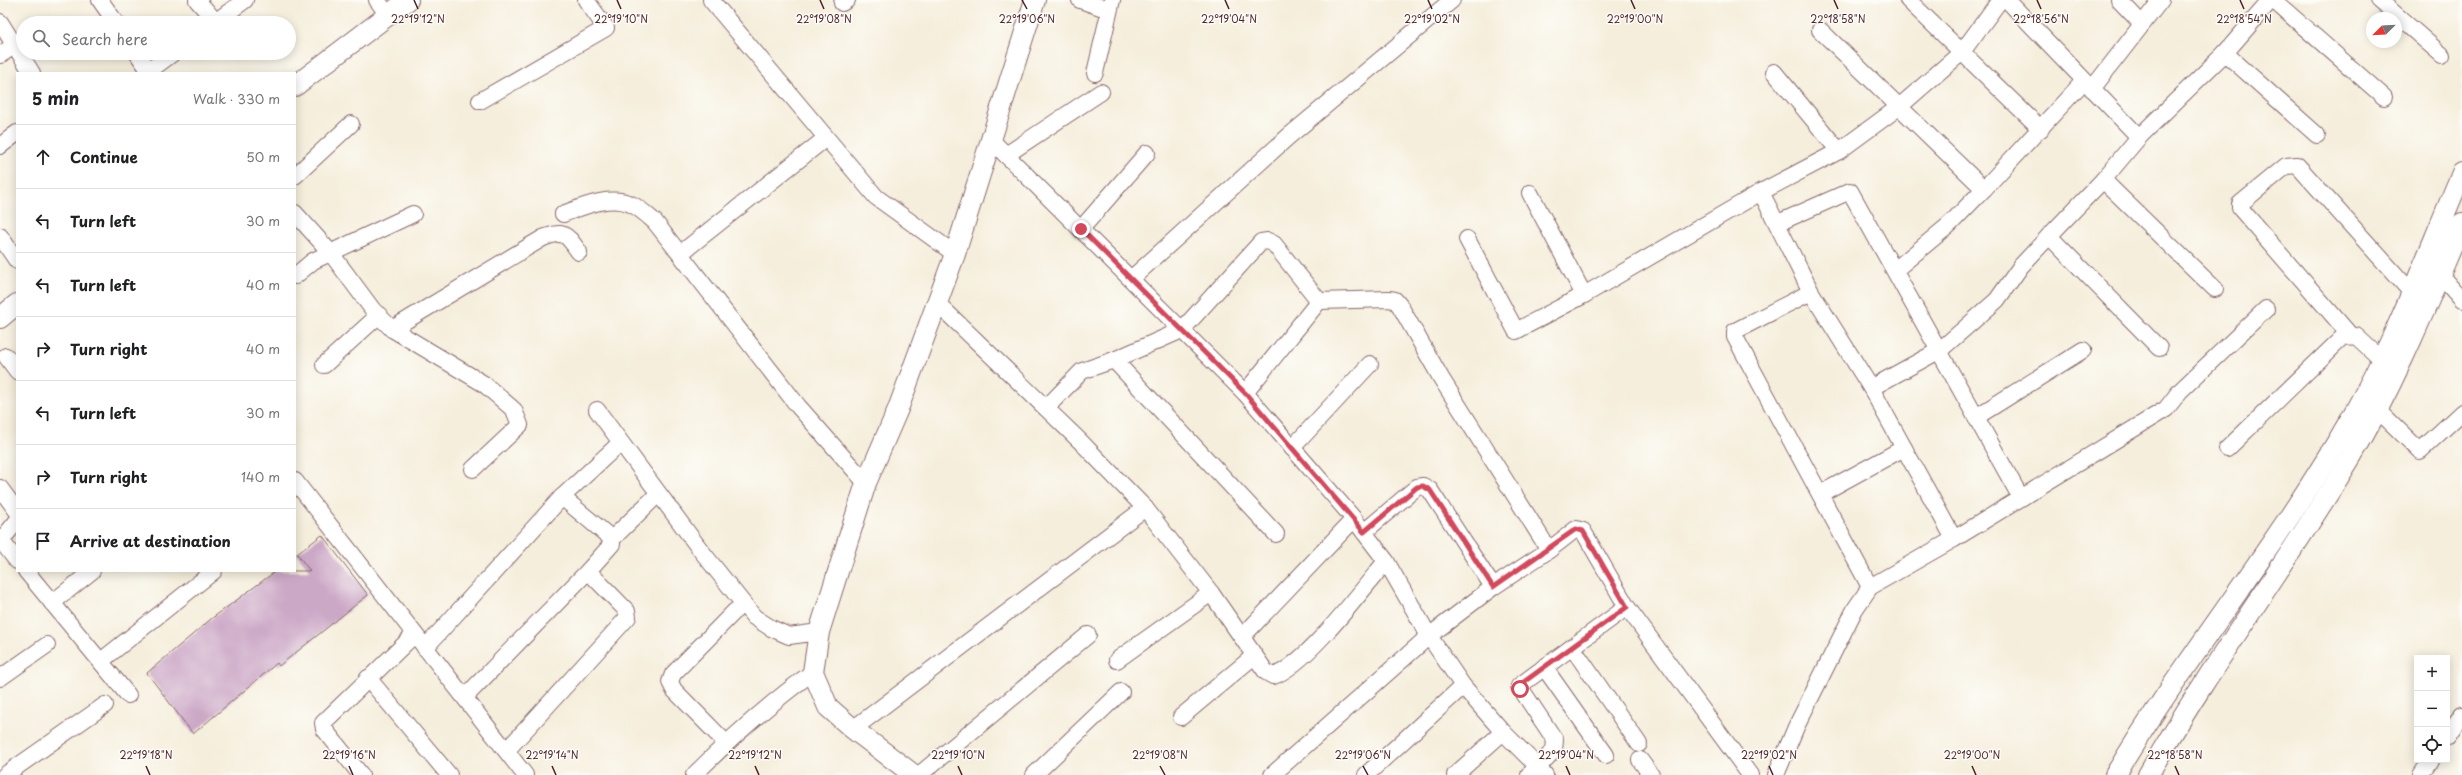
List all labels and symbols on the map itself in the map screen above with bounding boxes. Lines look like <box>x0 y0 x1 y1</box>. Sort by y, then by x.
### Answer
text: 22°19'12"N <box>391 11 445 26</box>
text: 22°19'10"N <box>594 11 648 26</box>
text: 22°19'08"N <box>796 11 852 26</box>
text: 22°19'06"N <box>999 11 1055 26</box>
text: 22°19'04"N <box>1201 11 1257 26</box>
text: 22°19'02"N <box>1404 11 1460 26</box>
text: 22°19'00"N <box>1607 11 1664 26</box>
text: 22°18'58"N <box>1810 11 1866 26</box>
text: 22°18'56"N <box>2013 11 2069 26</box>
text: 22°18'54"N <box>2216 11 2272 26</box>
north arrow <box>2366 12 2402 48</box>
route end <box>1072 220 1090 238</box>
route start <box>1511 680 1529 698</box>
text: 22°19'18"N <box>119 747 173 762</box>
text: 22°19'16"N <box>322 747 376 762</box>
text: 22°19'14"N <box>525 747 579 762</box>
text: 22°19'12"N <box>728 747 782 762</box>
text: 22°19'10"N <box>931 747 985 762</box>
text: 22°19'08"N <box>1132 747 1188 762</box>
text: 22°19'06"N <box>1335 747 1391 762</box>
text: 22°19'04"N <box>1538 747 1594 762</box>
text: 22°19'02"N <box>1741 747 1797 762</box>
text: 22°19'00"N <box>1944 747 2001 762</box>
text: 22°18'58"N <box>2147 747 2203 762</box>

